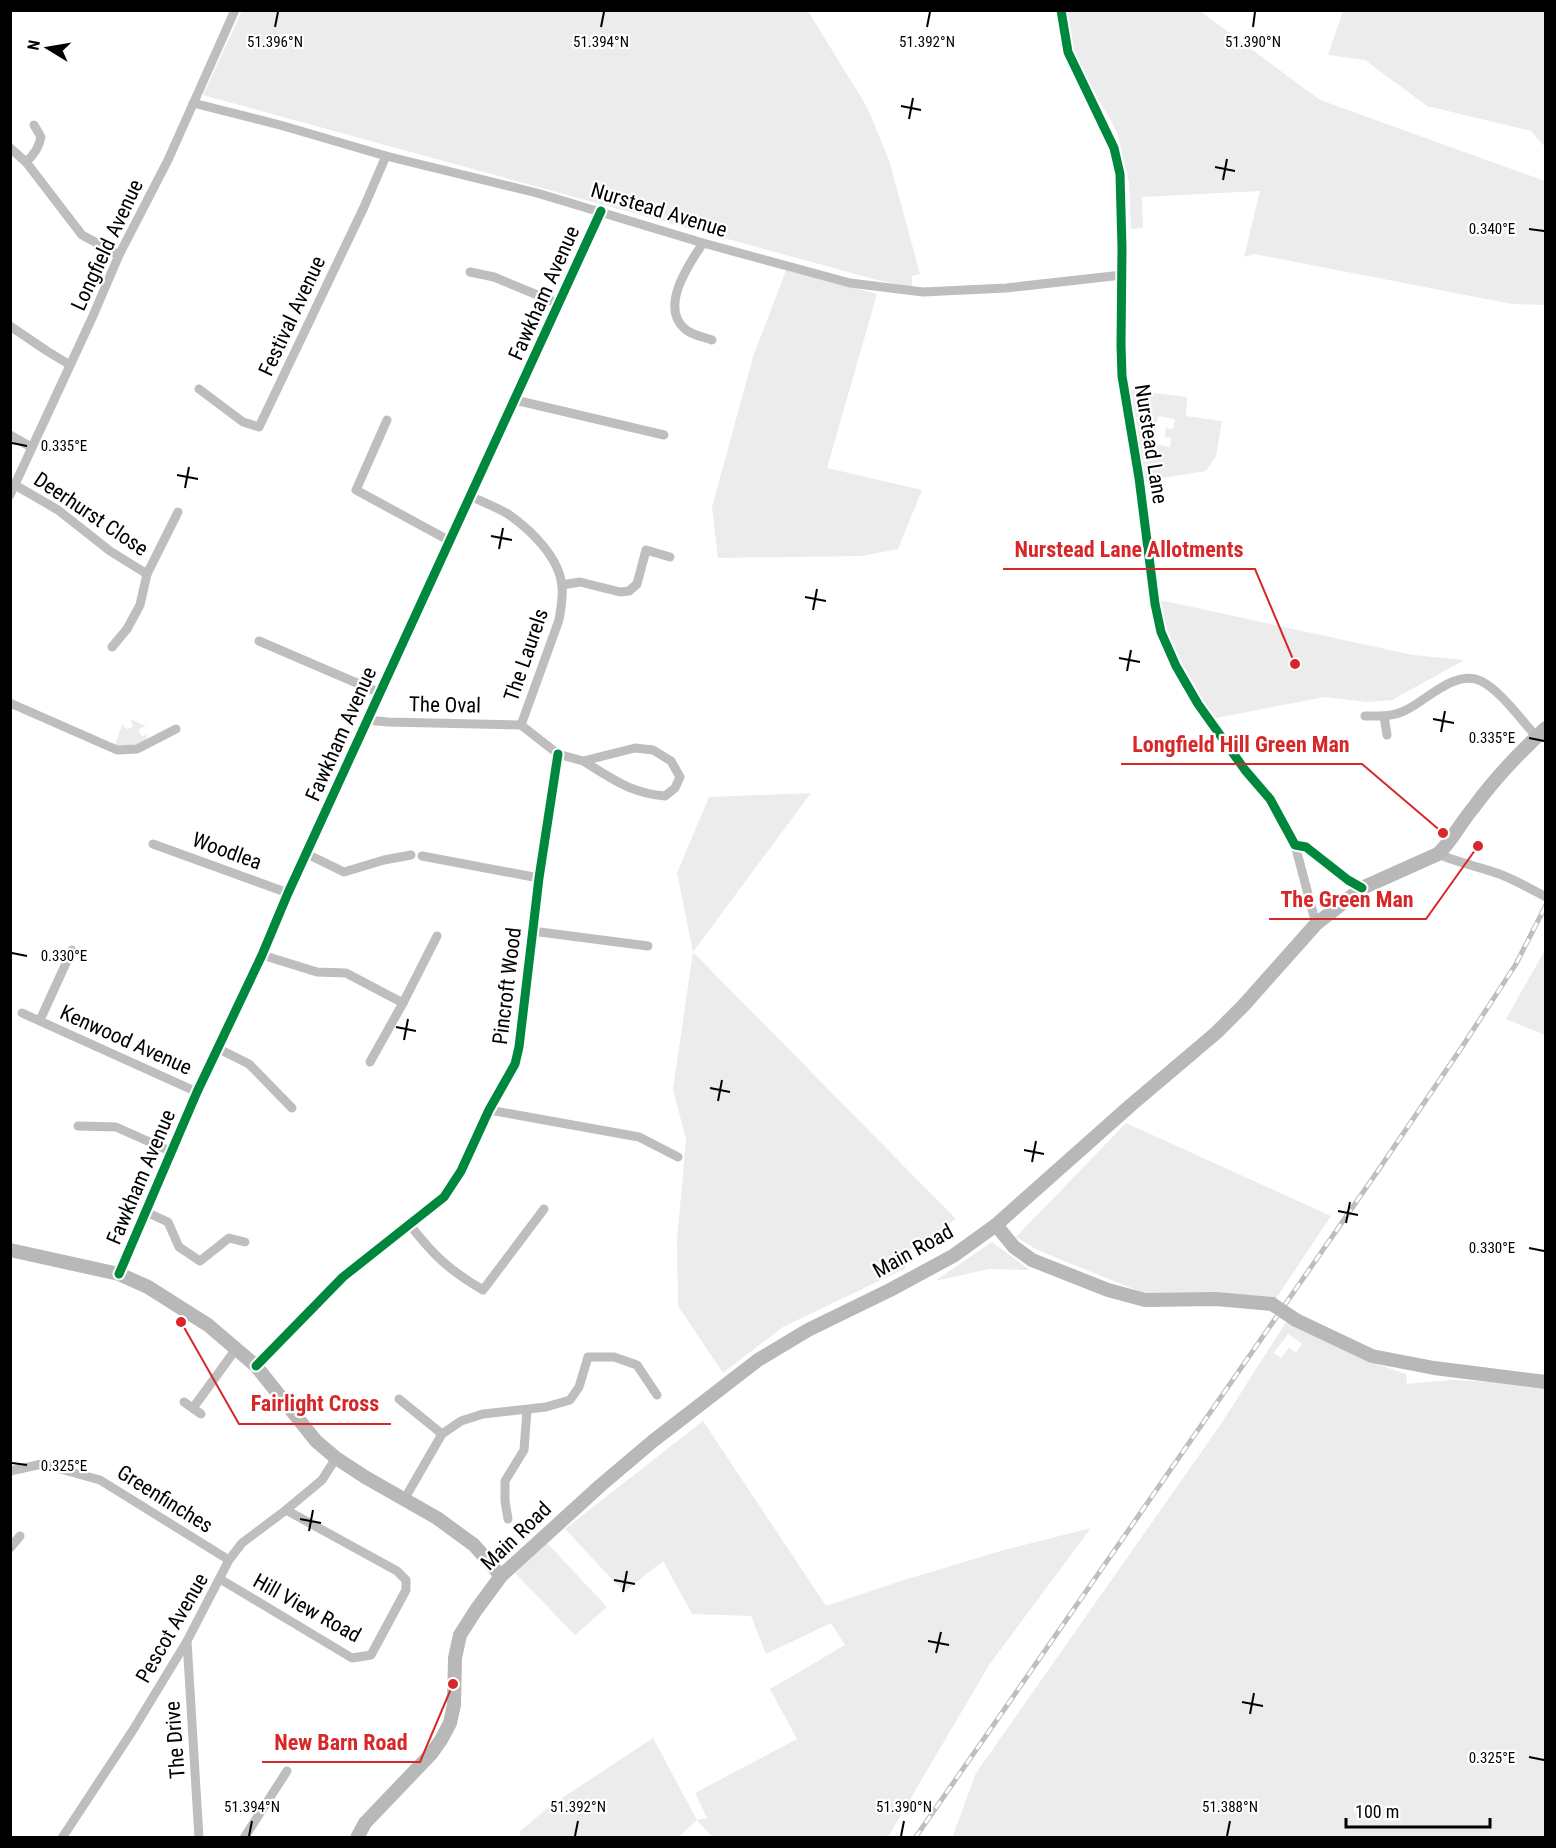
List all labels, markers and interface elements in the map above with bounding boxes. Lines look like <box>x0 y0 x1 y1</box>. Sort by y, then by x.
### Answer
north arrow <box>18 18 78 78</box>
text: 51.396°N <box>247 33 303 51</box>
text: 51.394°N <box>573 33 629 51</box>
text: 51.392°N <box>899 33 955 51</box>
text: 51.390°N <box>1225 33 1281 51</box>
text: N <box>24 39 44 52</box>
street label: Longfield Avenue <box>66 176 148 314</box>
street label: Nurstead Avenue <box>588 178 730 242</box>
text: 0.340°E <box>1469 220 1515 238</box>
street label: Fawkham Avenue <box>504 222 584 364</box>
street label: Festival Avenue <box>254 252 330 380</box>
street label: Nurstead Lane <box>1130 383 1172 506</box>
text: 0.335°E <box>41 437 87 455</box>
street label: Deerhurst Close <box>30 467 153 561</box>
callout: Nurstead Lane Allotments <box>1003 529 1255 569</box>
text: Nurstead Lane Allotments <box>1015 537 1243 562</box>
street label: The Laurels <box>499 606 553 704</box>
street label: Fawkham Avenue <box>301 663 381 805</box>
street label: The Oval <box>409 692 481 718</box>
callout: Longfield Hill Green Man <box>1121 724 1362 764</box>
text: 0.335°E <box>1469 729 1515 747</box>
text: Longfield Hill Green Man <box>1132 732 1350 757</box>
street label: Woodlea <box>189 827 265 875</box>
callout: The Green Man <box>1269 879 1426 919</box>
text: The Green Man <box>1280 887 1414 912</box>
street label: Pincroft Wood <box>488 926 526 1046</box>
text: 0.330°E <box>41 947 87 965</box>
street label: Kenwood Avenue <box>56 1000 196 1080</box>
street label: Fawkham Avenue <box>102 1106 180 1248</box>
street label: Main Road <box>869 1219 957 1283</box>
text: 0.330°E <box>1469 1239 1515 1257</box>
callout: Fairlight Cross <box>239 1384 391 1424</box>
text: Fairlight Cross <box>251 1391 379 1416</box>
text: 0.325°E <box>41 1457 87 1475</box>
street label: Greenfinches <box>113 1460 217 1538</box>
street label: Main Road <box>476 1497 556 1575</box>
street label: Pescot Avenue <box>131 1569 213 1687</box>
street label: Hill View Road <box>249 1569 365 1647</box>
street label: The Drive <box>160 1700 190 1780</box>
callout: New Barn Road <box>262 1722 420 1762</box>
text: New Barn Road <box>274 1730 408 1755</box>
text: 0.325°E <box>1469 1749 1515 1767</box>
scale bar <box>1346 1791 1490 1829</box>
text: 51.394°N <box>224 1798 280 1816</box>
text: 51.392°N <box>550 1798 606 1816</box>
text: 51.390°N <box>876 1798 932 1816</box>
text: 51.388°N <box>1202 1798 1258 1816</box>
text: 100 m <box>1355 1801 1399 1822</box>

